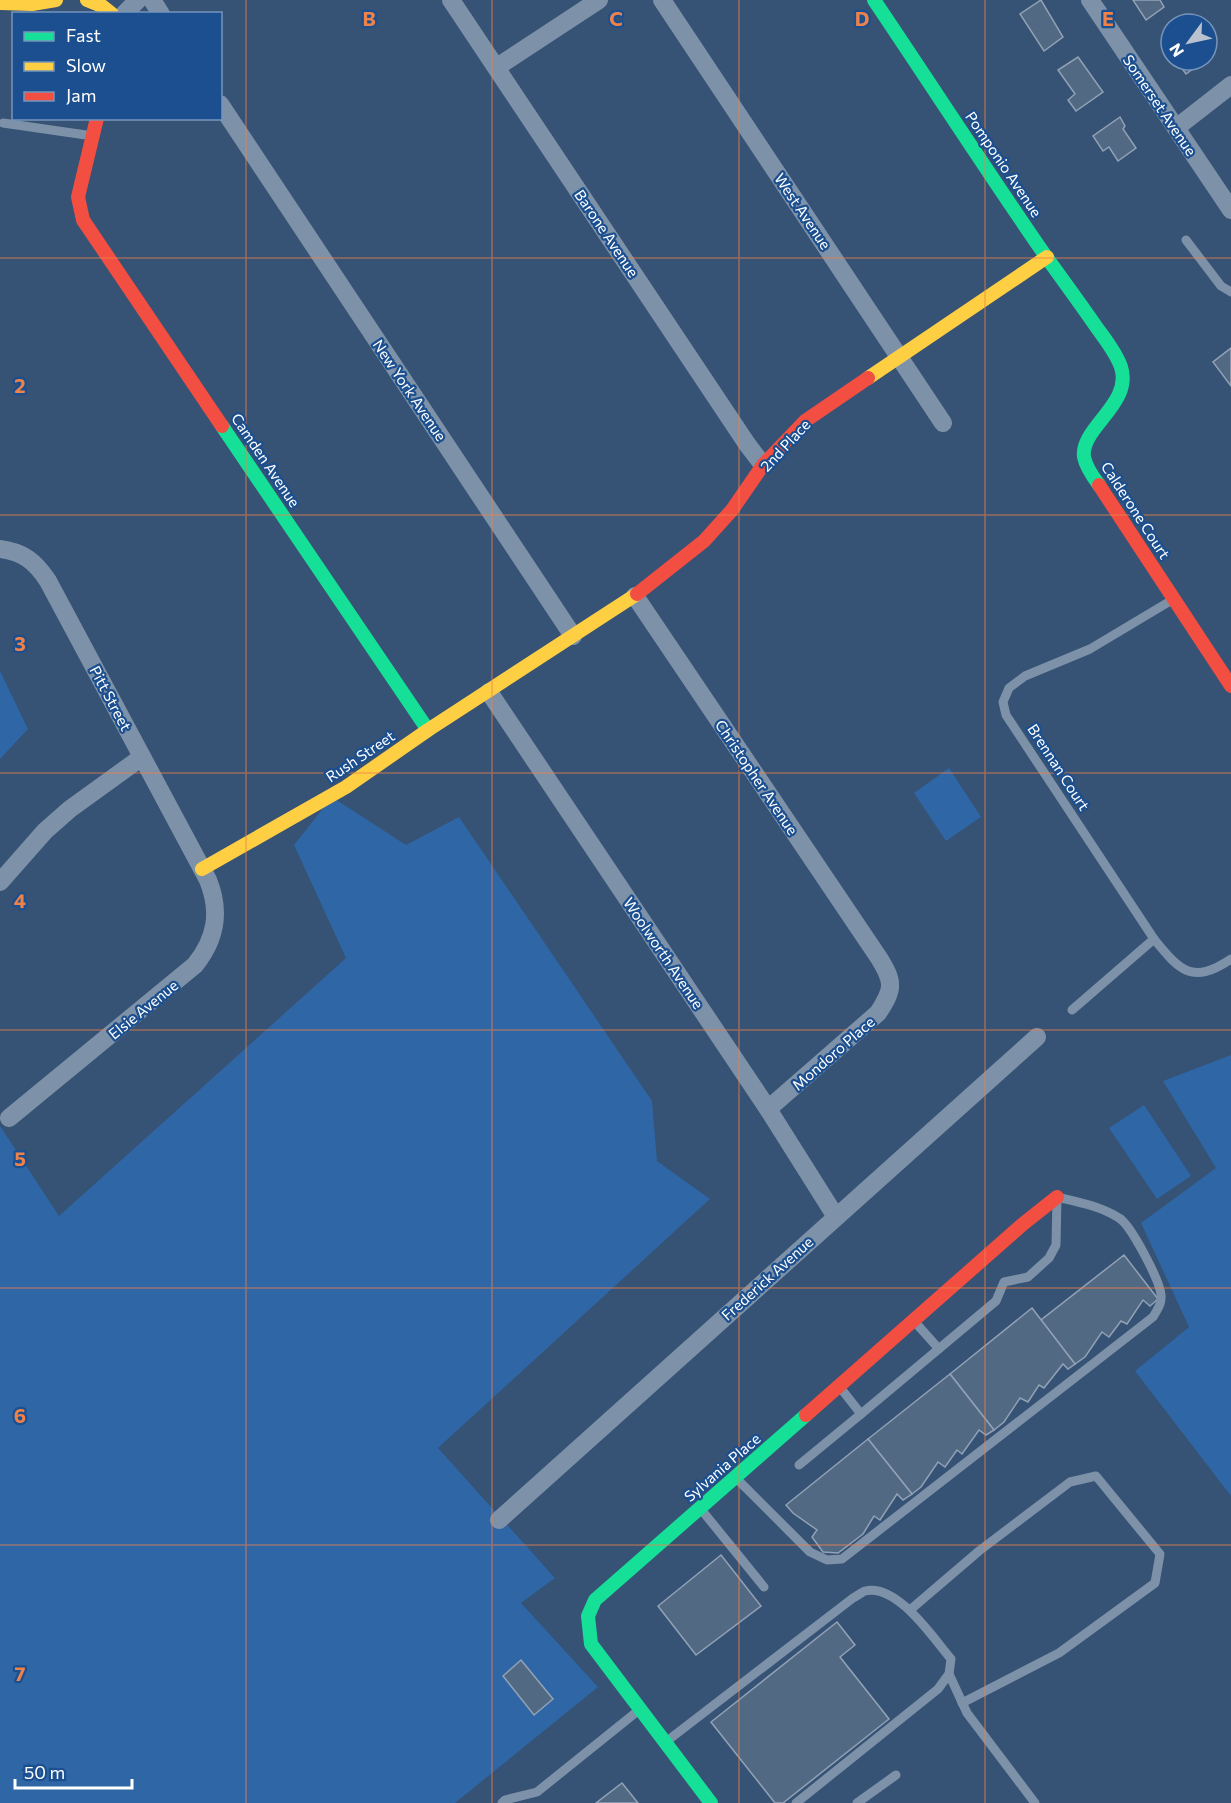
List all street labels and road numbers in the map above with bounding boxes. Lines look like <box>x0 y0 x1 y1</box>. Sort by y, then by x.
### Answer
street label: Somerset Avenue <box>1120 51 1201 159</box>
street label: Pomponio Avenue <box>962 108 1046 220</box>
street label: West Avenue <box>771 169 835 253</box>
street label: Barone Avenue <box>571 186 643 280</box>
street label: New York Avenue <box>369 336 451 444</box>
street label: Camden Avenue <box>228 410 304 510</box>
street label: 2nd Place <box>756 415 814 475</box>
street label: Calderone Court <box>1098 458 1174 562</box>
street label: Pitt Street <box>86 662 136 734</box>
street label: Christopher Avenue <box>712 716 802 838</box>
street label: Brennan Court <box>1024 720 1094 814</box>
street label: Rush Street <box>322 726 398 786</box>
street label: Woolworth Avenue <box>620 894 708 1012</box>
street label: Elsie Avenue <box>105 975 181 1042</box>
street label: Mondoro Place <box>788 1012 878 1094</box>
street label: Frederick Avenue <box>718 1232 817 1324</box>
street label: Sylvania Place <box>680 1429 764 1505</box>

